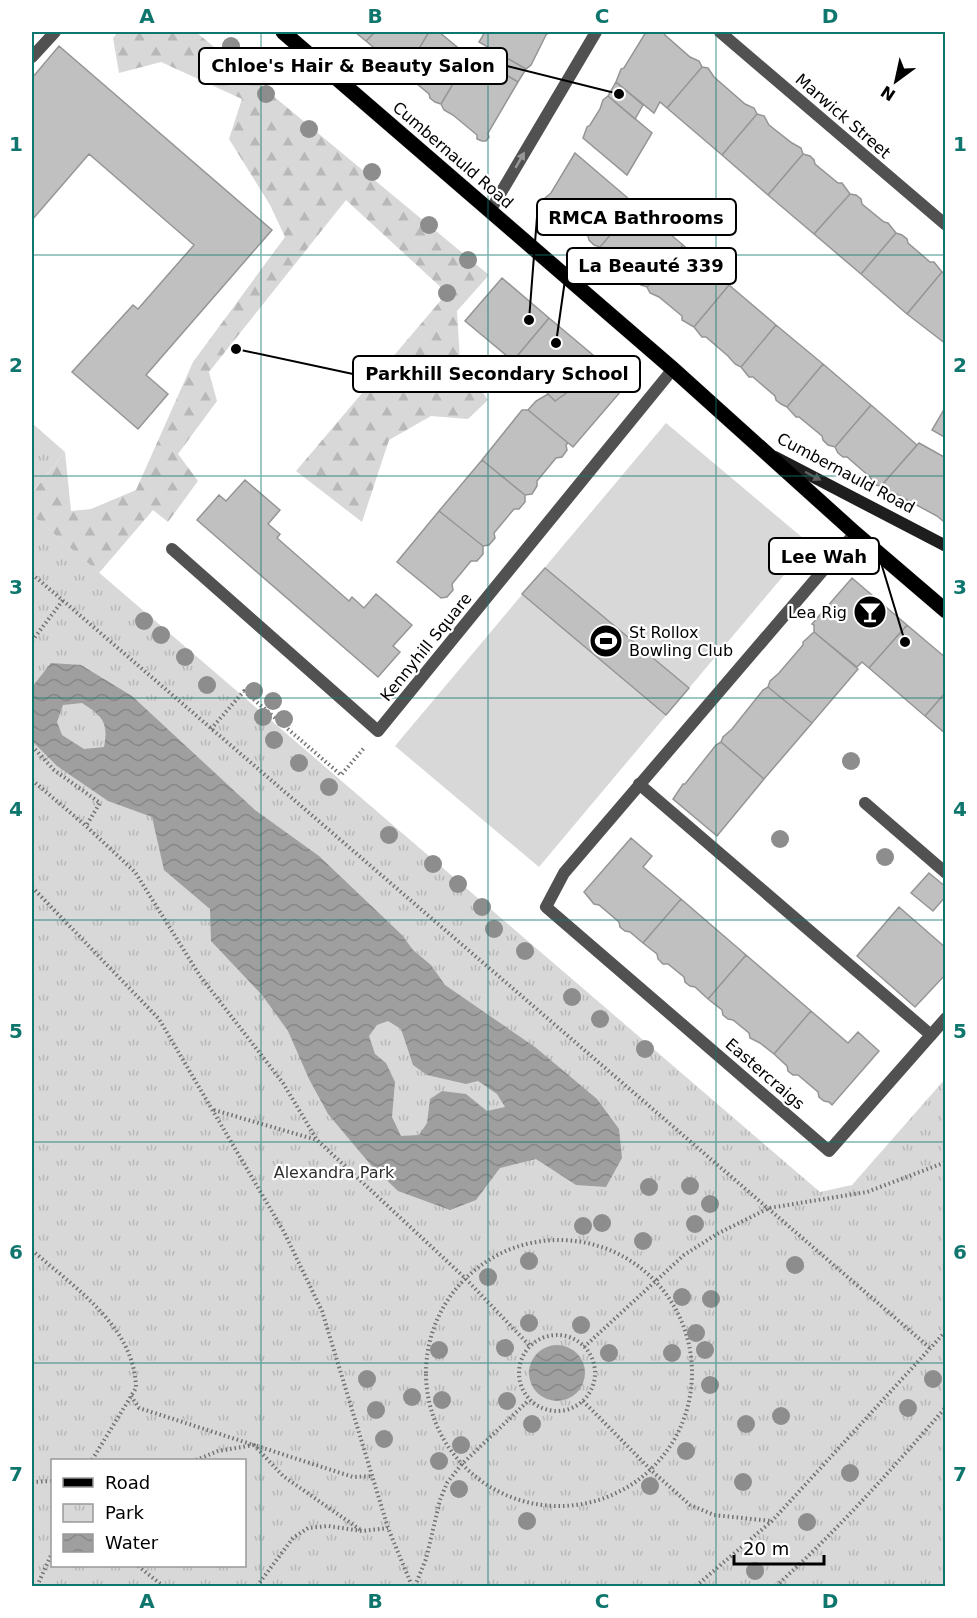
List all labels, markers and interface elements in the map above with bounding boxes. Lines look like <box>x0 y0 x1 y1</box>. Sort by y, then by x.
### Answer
text: A <box>139 4 155 28</box>
text: B <box>367 4 383 28</box>
text: C <box>595 4 609 28</box>
text: D <box>822 4 838 28</box>
callout: Chloe's Hair & Beauty Salon <box>199 48 507 84</box>
north arrow <box>866 51 926 111</box>
text: Chloe's Hair & Beauty Salon <box>211 55 495 76</box>
street label: Marwick Street <box>792 70 894 162</box>
text: N <box>877 82 899 105</box>
street label: Cumbernauld Road <box>389 98 517 212</box>
text: 1 <box>9 132 23 156</box>
text: 1 <box>953 132 967 156</box>
one-way arrow <box>515 151 525 168</box>
callout: RMCA Bathrooms <box>537 199 736 235</box>
text: RMCA Bathrooms <box>548 207 724 228</box>
callout: La Beauté 339 <box>567 248 736 284</box>
text: La Beauté 339 <box>578 255 724 276</box>
text: 2 <box>9 353 23 377</box>
text: 2 <box>953 353 967 377</box>
callout: Parkhill Secondary School <box>353 356 640 392</box>
text: Parkhill Secondary School <box>365 363 629 384</box>
street label: Cumbernauld Road <box>774 429 918 517</box>
one-way arrow <box>805 471 822 481</box>
callout: Lee Wah <box>769 538 879 574</box>
text: Lee Wah <box>781 546 867 567</box>
text: 3 <box>9 575 23 599</box>
text: 3 <box>953 575 967 599</box>
street label: Kennyhill Square <box>376 589 476 705</box>
bar icon: Lea Rig <box>852 594 888 630</box>
place label: Lea Rig <box>788 603 847 622</box>
sports icon: St Rollox Bowling Club <box>588 623 624 659</box>
place label: St Rollox Bowling Club <box>629 623 733 660</box>
text: 4 <box>9 797 23 821</box>
text: 4 <box>953 797 967 821</box>
text: 5 <box>9 1019 23 1043</box>
text: 5 <box>953 1019 967 1043</box>
street label: Eastercraigs <box>722 1034 808 1114</box>
park label: Alexandra Park <box>274 1163 395 1182</box>
text: 6 <box>9 1240 23 1264</box>
text: 6 <box>953 1240 967 1264</box>
legend <box>51 1459 246 1567</box>
text: 7 <box>9 1462 23 1486</box>
text: 7 <box>953 1462 967 1486</box>
text: Road <box>105 1472 150 1493</box>
text: Park <box>105 1502 144 1523</box>
scale bar <box>734 1528 824 1566</box>
text: Water <box>105 1532 159 1553</box>
text: 20 m <box>743 1538 789 1559</box>
text: A <box>139 1589 155 1613</box>
text: B <box>367 1589 383 1613</box>
text: C <box>595 1589 609 1613</box>
text: D <box>822 1589 838 1613</box>

